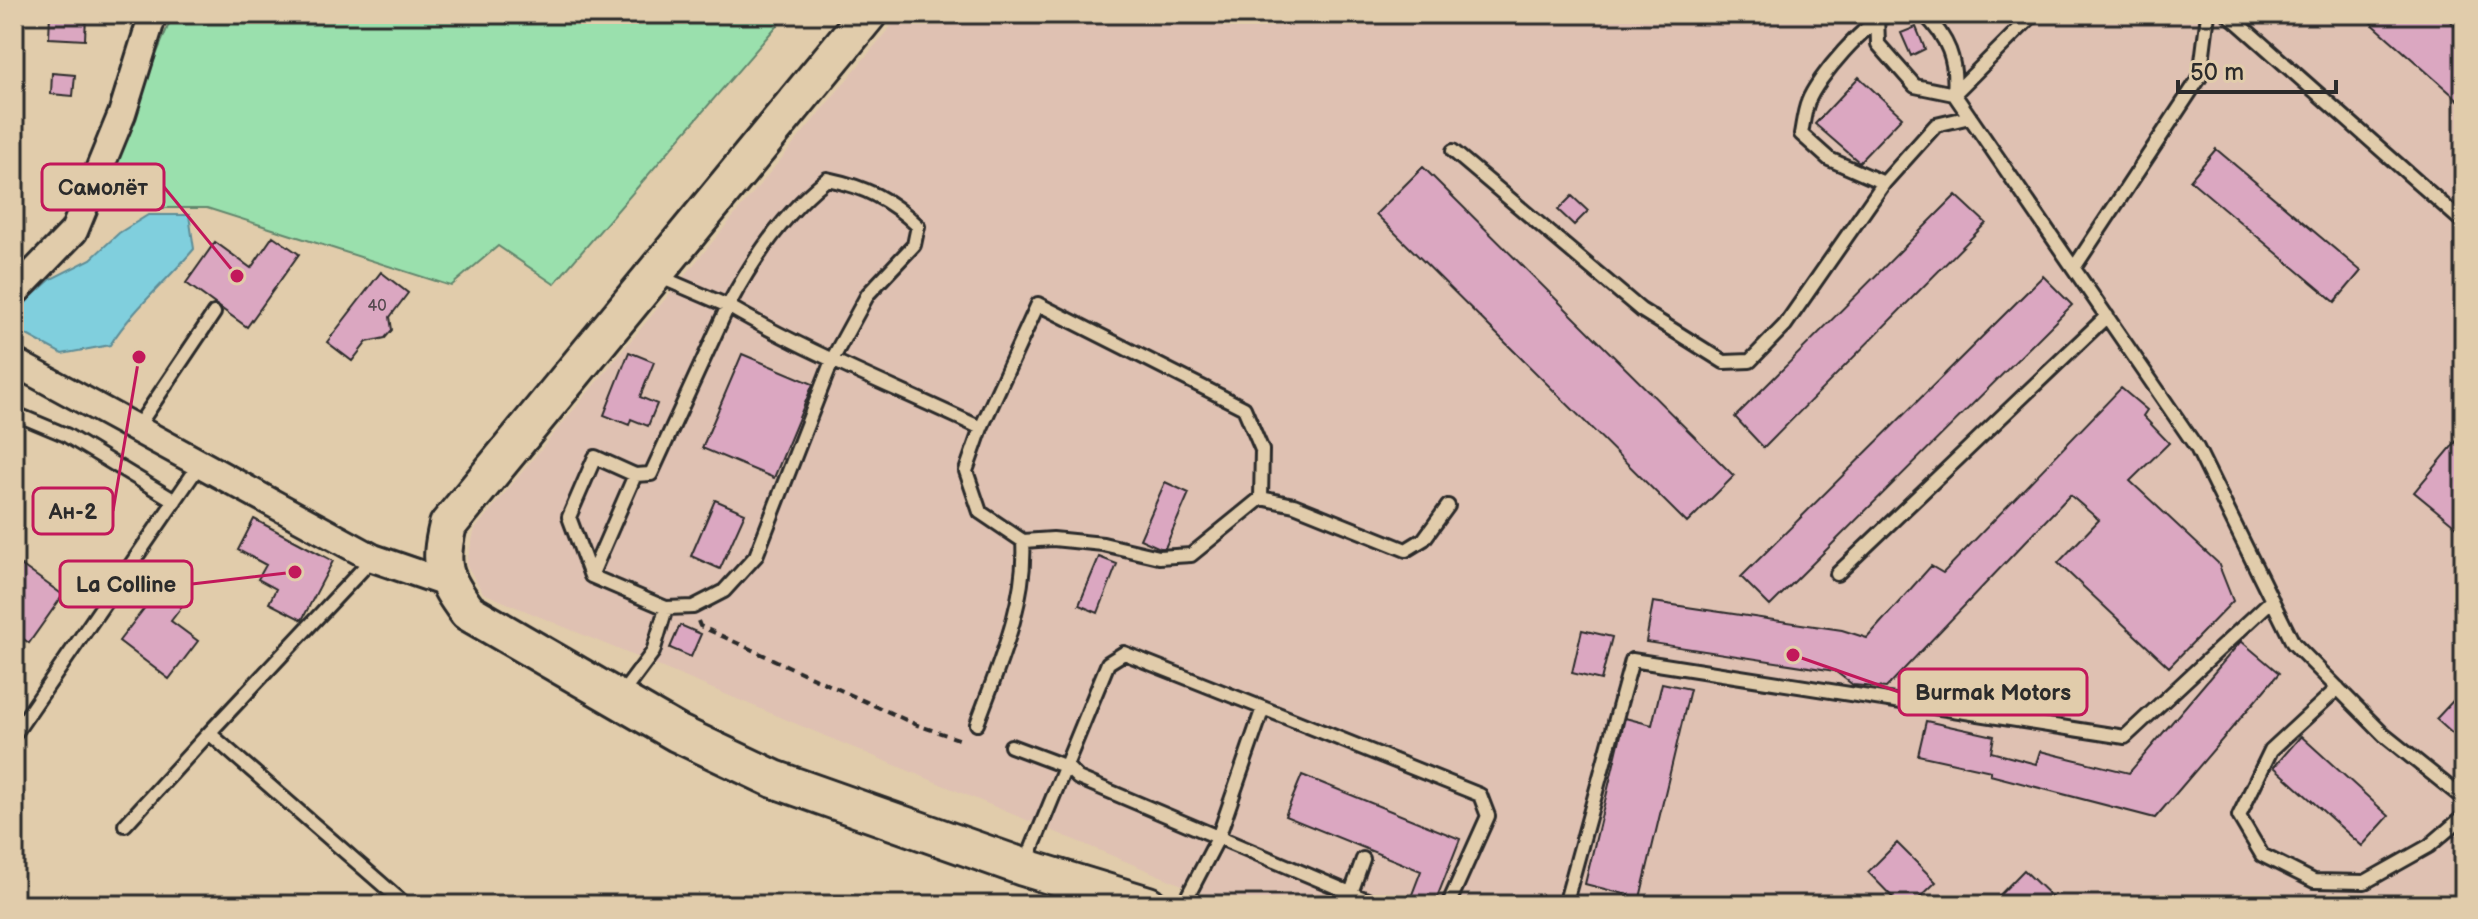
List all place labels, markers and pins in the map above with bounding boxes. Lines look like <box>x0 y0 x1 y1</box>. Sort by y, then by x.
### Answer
callout: Самолёт <box>42 164 164 210</box>
callout: Ан-2 <box>33 488 113 534</box>
callout: La Colline <box>60 561 192 607</box>
callout: Burmak Motors <box>1899 669 2087 715</box>

